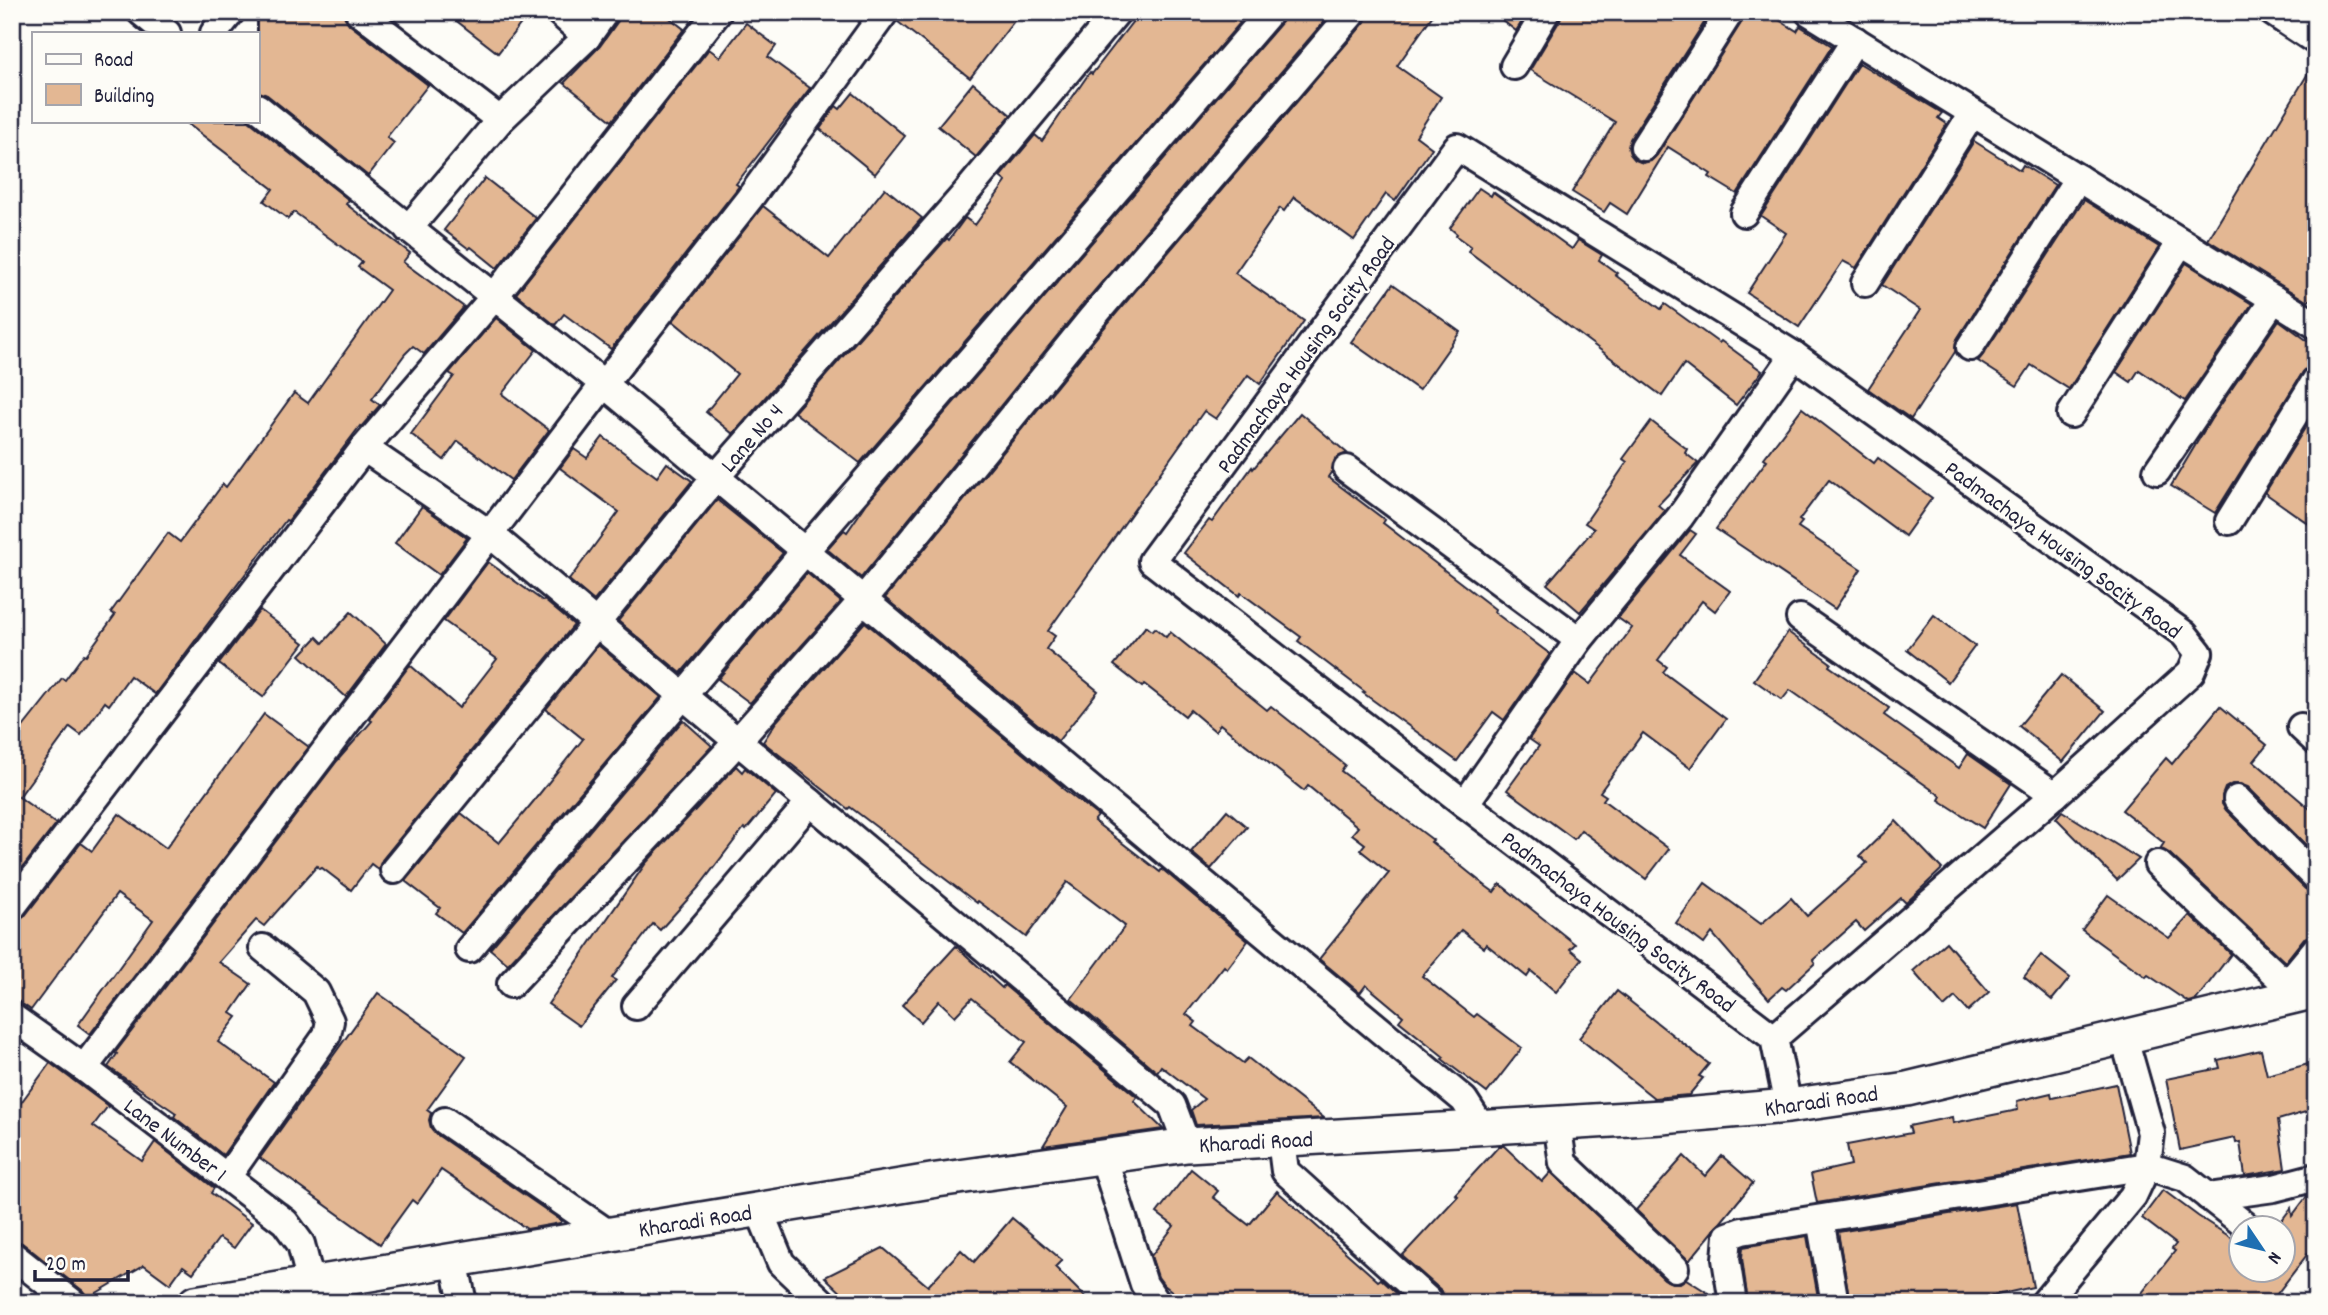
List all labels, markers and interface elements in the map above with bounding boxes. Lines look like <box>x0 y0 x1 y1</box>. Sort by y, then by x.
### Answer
legend <box>32 32 259 122</box>
text: Road <box>94 47 133 77</box>
text: Building <box>94 83 154 113</box>
street label: Padmachaya Housing Socity Road <box>1210 231 1405 482</box>
street label: Lane No 4 <box>714 397 793 481</box>
street label: Padmachaya Housing Socity Road <box>1936 454 2187 649</box>
street label: Padmachaya Housing Socity Road <box>1493 824 1741 1023</box>
street label: Kharadi Road <box>1762 1079 1880 1128</box>
street label: Lane Number 1 <box>115 1092 233 1192</box>
street label: Kharadi Road <box>1198 1125 1314 1164</box>
street label: Kharadi Road <box>636 1198 755 1249</box>
north arrow <box>2226 1214 2296 1284</box>
scale bar <box>35 1238 128 1282</box>
text: N <box>2259 1245 2287 1268</box>
text: 20 m <box>46 1251 86 1281</box>

